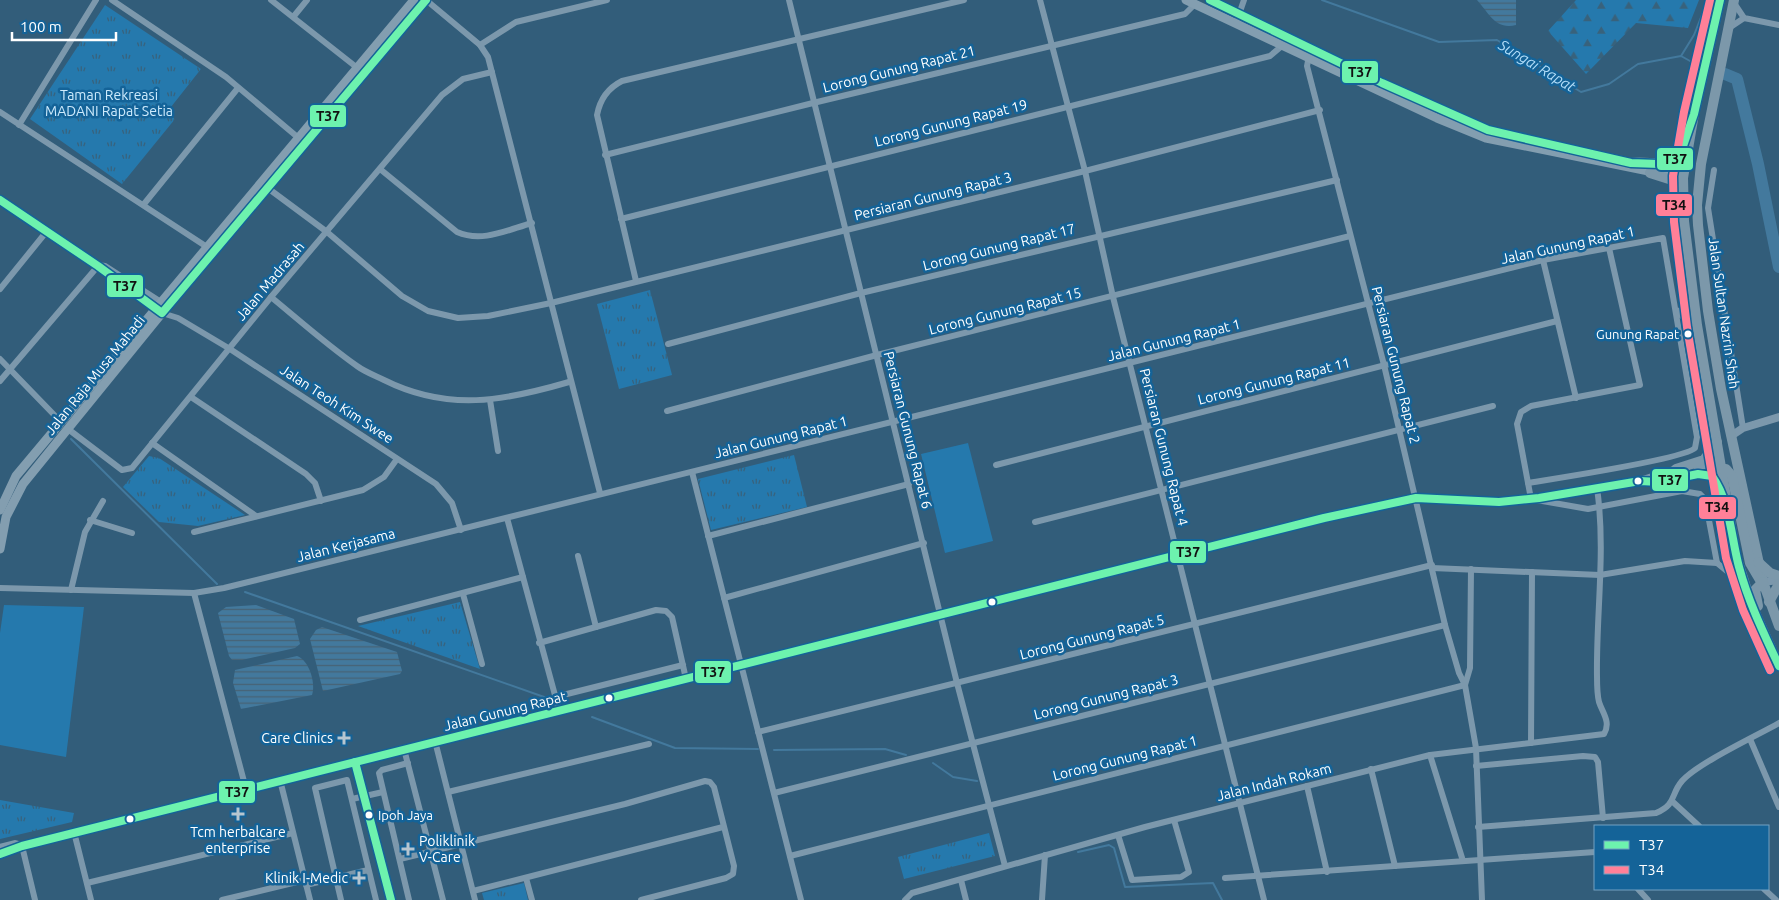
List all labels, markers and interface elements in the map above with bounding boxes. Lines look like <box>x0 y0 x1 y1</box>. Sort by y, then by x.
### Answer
scale bar <box>12 10 116 42</box>
text: 100 m <box>20 18 62 35</box>
water label: Sungai Rapat <box>1495 35 1579 95</box>
street label: Lorong Gunung Rapat 21 <box>821 42 977 96</box>
line badge: T37 <box>1341 60 1379 84</box>
text: T37 <box>1348 64 1372 80</box>
park label: Taman Rekreasi MADANI Rapat Setia <box>45 87 173 119</box>
street label: Lorong Gunung Rapat 19 <box>873 96 1029 150</box>
line badge: T37 <box>309 104 347 128</box>
text: T37 <box>316 108 340 124</box>
line badge: T37 <box>1656 147 1694 171</box>
text: T37 <box>1663 151 1687 167</box>
street label: Persiaran Gunung Rapat 3 <box>853 169 1013 223</box>
line badge: T34 <box>1655 193 1693 217</box>
text: T34 <box>1662 197 1686 213</box>
street label: Lorong Gunung Rapat 17 <box>921 220 1077 274</box>
street label: Jalan Gunung Rapat 1 <box>1500 223 1636 267</box>
street label: Jalan Sultan Nazrin Shah <box>1705 236 1743 390</box>
street label: Jalan Madrasah <box>233 239 307 323</box>
line badge: T37 <box>106 274 144 298</box>
text: T37 <box>113 278 137 294</box>
street label: Lorong Gunung Rapat 15 <box>927 284 1083 338</box>
street label: Persiaran Gunung Rapat 2 <box>1369 285 1423 445</box>
street label: Jalan Raja Musa Mahadi <box>42 312 148 438</box>
street label: Jalan Gunung Rapat 1 <box>1106 316 1242 364</box>
place label: Gunung Rapat <box>1596 327 1679 341</box>
marker: Gunung Rapat <box>1683 329 1693 339</box>
street label: Persiaran Gunung Rapat 6 <box>881 350 935 511</box>
street label: Lorong Gunung Rapat 11 <box>1196 354 1352 408</box>
street label: Jalan Teoh Kim Swee <box>277 361 397 447</box>
street label: Persiaran Gunung Rapat 4 <box>1137 367 1191 528</box>
street label: Jalan Gunung Rapat 1 <box>713 413 849 461</box>
line badge: T37 <box>1651 468 1689 492</box>
text: T37 <box>1658 472 1682 488</box>
unlabelled marker <box>1633 476 1643 486</box>
line badge: T34 <box>1698 496 1737 520</box>
text: T34 <box>1705 499 1729 515</box>
street label: Jalan Kerjasama <box>295 525 397 565</box>
line badge: T37 <box>1169 540 1207 564</box>
text: T37 <box>1176 544 1200 560</box>
unlabelled marker <box>987 597 997 607</box>
street label: Lorong Gunung Rapat 5 <box>1018 611 1166 663</box>
line badge: T37 <box>694 660 732 684</box>
text: T37 <box>701 664 725 680</box>
street label: Lorong Gunung Rapat 3 <box>1032 671 1180 723</box>
street label: Jalan Gunung Rapat <box>442 688 568 734</box>
unlabelled marker <box>604 693 614 703</box>
place label: Care Clinics <box>261 730 333 746</box>
marker: Care Clinics <box>337 731 351 745</box>
street label: Lorong Gunung Rapat 1 <box>1051 732 1199 784</box>
street label: Jalan Indah Rokam <box>1215 760 1333 804</box>
line badge: T37 <box>218 780 256 804</box>
text: T37 <box>225 784 249 800</box>
marker: Tcm herbalcare enterprise <box>231 807 245 821</box>
place label: Ipoh Jaya <box>378 808 433 822</box>
marker: Ipoh Jaya <box>364 810 374 820</box>
unlabelled marker <box>125 814 135 824</box>
place label: Tcm herbalcare enterprise <box>190 824 286 856</box>
legend <box>1594 825 1769 890</box>
place label: Poliklinik V-Care <box>419 833 475 865</box>
text: T37 <box>1639 836 1664 853</box>
marker: Poliklinik V-Care <box>401 842 415 856</box>
text: T34 <box>1639 861 1664 878</box>
place label: Klinik I-Medic <box>265 870 348 886</box>
marker: Klinik I-Medic <box>352 871 366 885</box>

